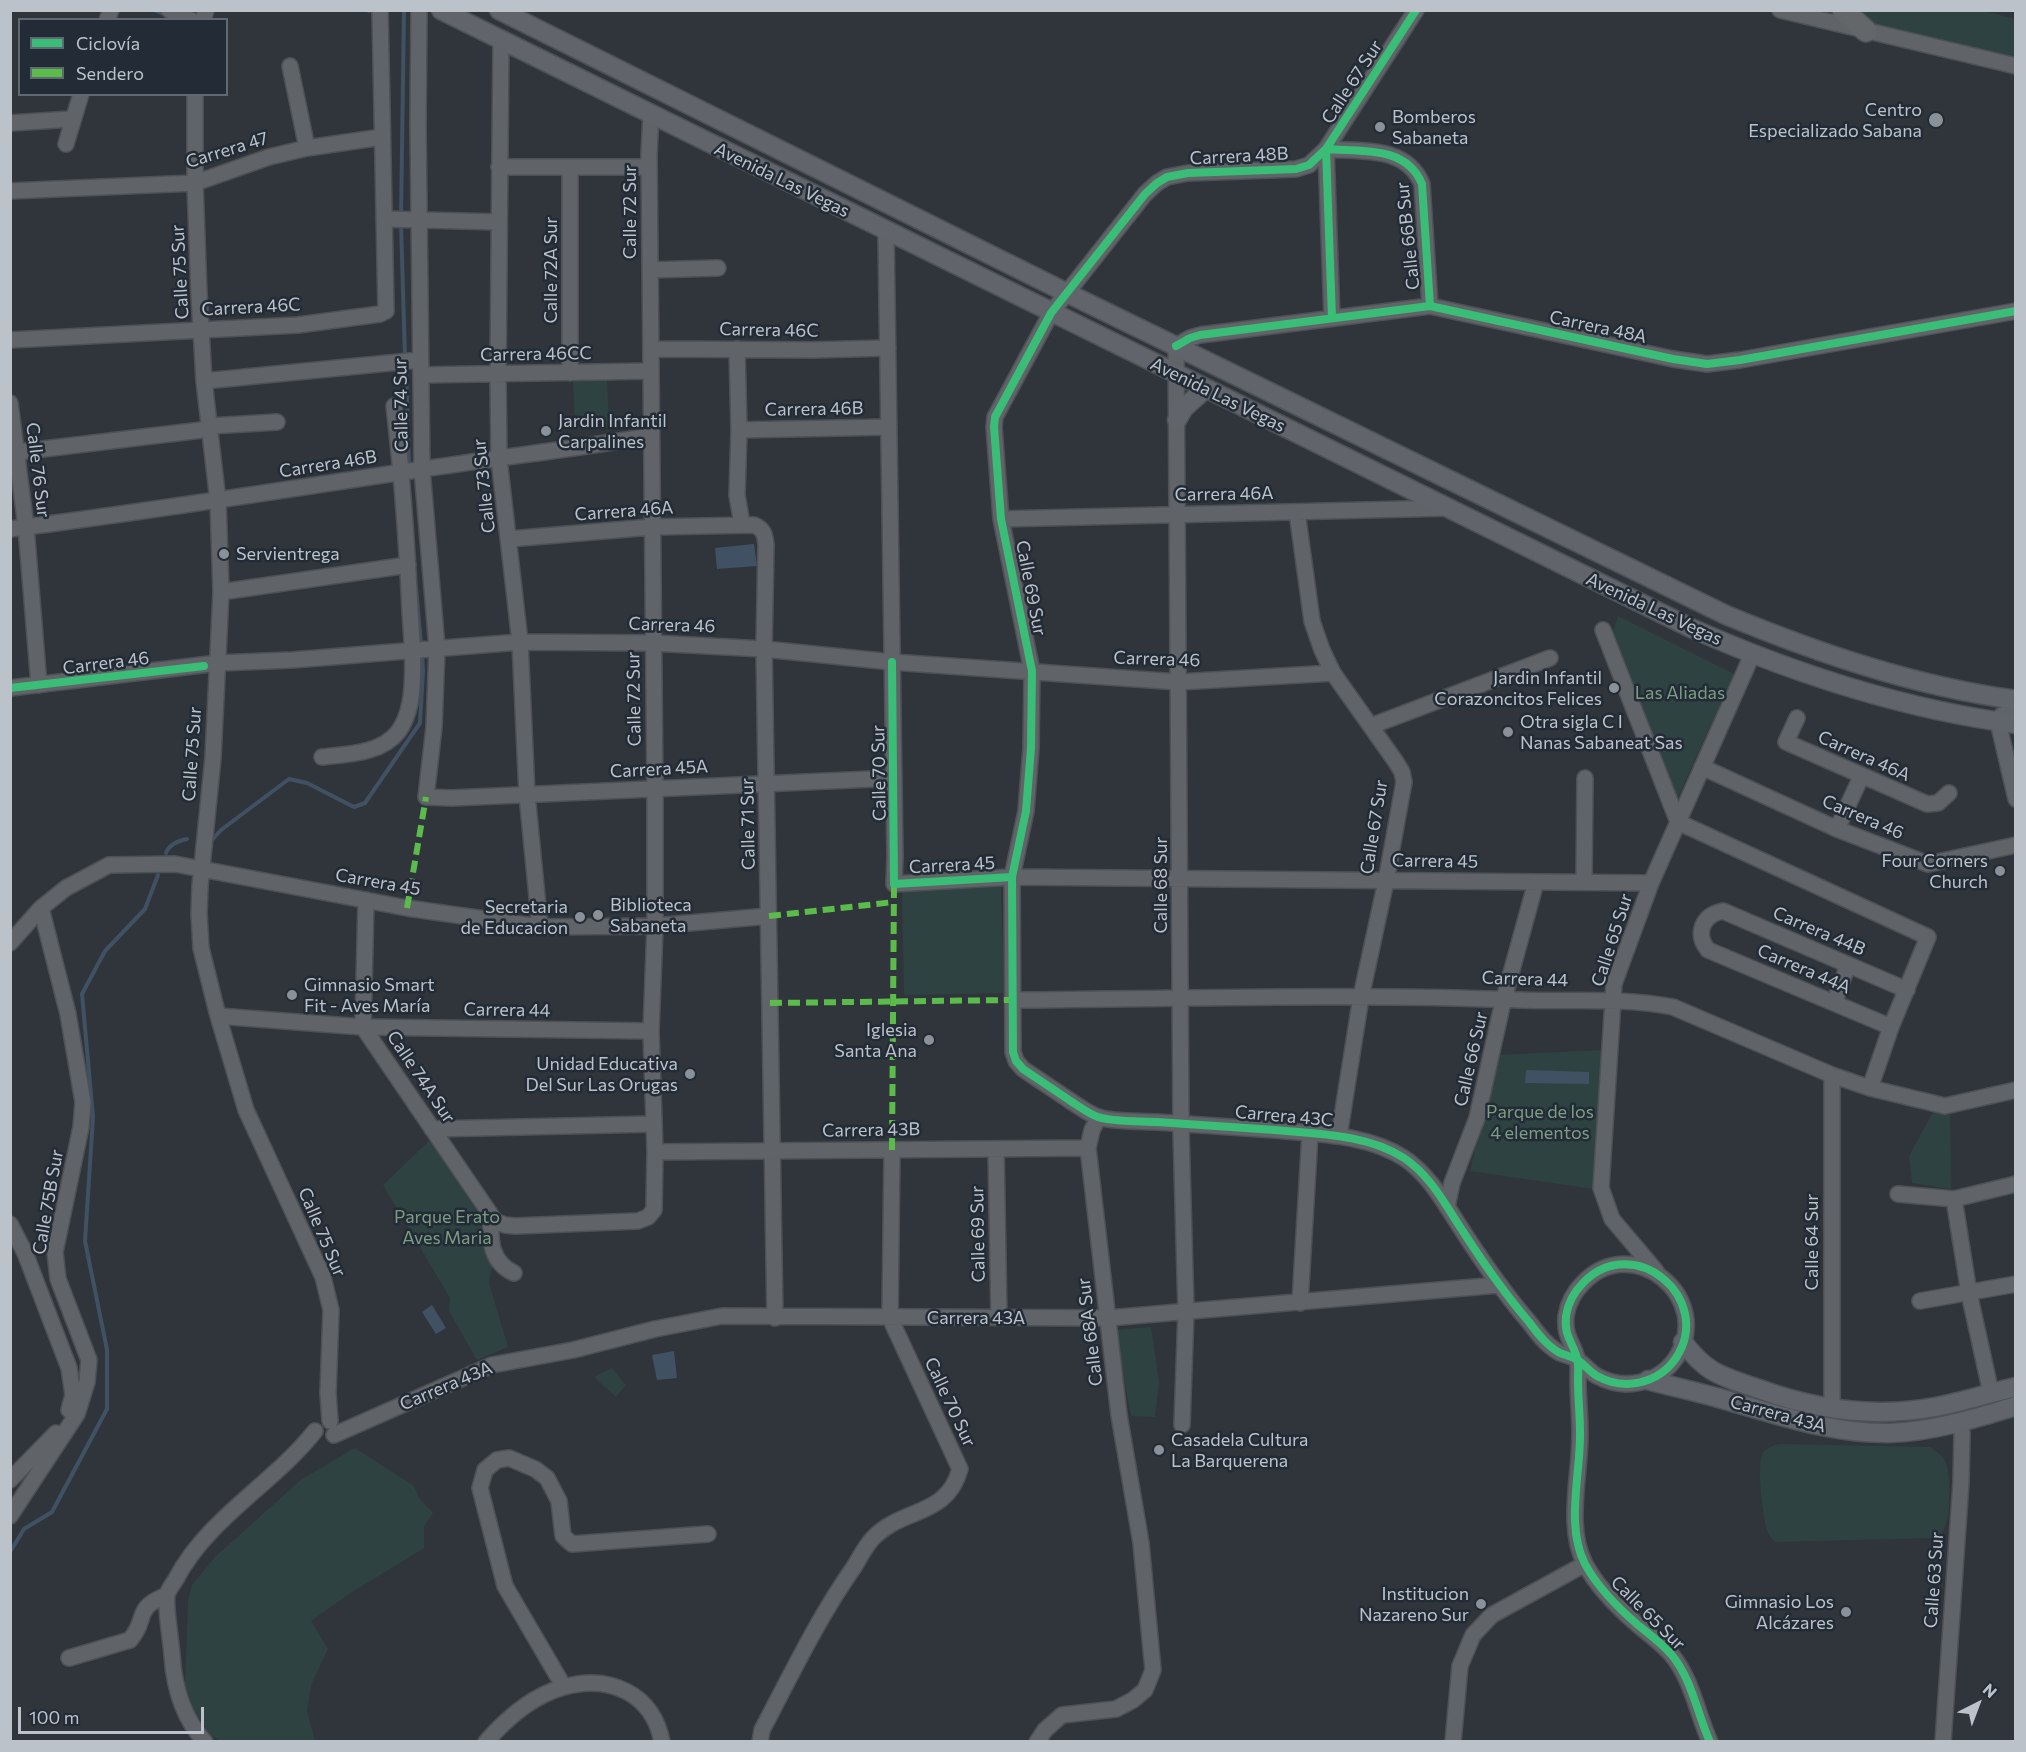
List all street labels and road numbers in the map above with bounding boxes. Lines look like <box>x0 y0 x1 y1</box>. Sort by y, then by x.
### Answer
street label: Calle 67 Sur <box>1317 36 1387 128</box>
street label: Carrera 47 <box>183 127 271 173</box>
street label: Avenida Las Vegas <box>711 138 853 222</box>
street label: Carrera 48B <box>1189 143 1289 169</box>
street label: Calle 72 Sur <box>619 165 641 259</box>
street label: Calle 66B Sur <box>1392 181 1424 291</box>
street label: Calle 72A Sur <box>540 217 562 323</box>
street label: Calle 75 Sur <box>167 224 193 320</box>
street label: Carrera 46C <box>201 294 301 320</box>
street label: Carrera 48A <box>1547 306 1649 348</box>
street label: Carrera 46C <box>719 318 819 342</box>
street label: Carrera 46CC <box>480 342 592 366</box>
street label: Avenida Las Vegas <box>1147 353 1289 437</box>
street label: Calle 74 Sur <box>389 358 413 452</box>
street label: Carrera 46B <box>765 397 863 421</box>
street label: Calle 76 Sur <box>21 421 55 519</box>
street label: Calle 73 Sur <box>468 438 500 534</box>
street label: Carrera 46B <box>278 446 378 482</box>
street label: Carrera 46A <box>1174 482 1274 506</box>
street label: Carrera 46A <box>574 497 674 525</box>
street label: Calle 69 Sur <box>1011 538 1051 638</box>
street label: Avenida Las Vegas <box>1583 568 1725 650</box>
street label: Carrera 46 <box>628 613 716 637</box>
street label: Carrera 46 <box>62 647 150 679</box>
street label: Carrera 46 <box>1113 647 1201 671</box>
street label: Calle 72 Sur <box>622 652 646 746</box>
street label: Calle 75 Sur <box>178 706 206 802</box>
street label: Calle 70 Sur <box>867 725 891 821</box>
street label: Carrera 46A <box>1814 726 1914 786</box>
street label: Carrera 45A <box>609 756 709 782</box>
street label: Calle 71 Sur <box>736 778 760 870</box>
street label: Calle 67 Sur <box>1356 778 1392 876</box>
street label: Carrera 46 <box>1819 790 1907 844</box>
street label: Calle 68 Sur <box>1150 837 1172 933</box>
street label: Carrera 45 <box>1392 849 1478 873</box>
street label: Carrera 45 <box>908 852 996 878</box>
street label: Carrera 45 <box>334 864 422 900</box>
street label: Calle 65 Sur <box>1587 891 1637 989</box>
street label: Carrera 44B <box>1769 902 1869 960</box>
street label: Carrera 44A <box>1754 940 1854 998</box>
street label: Carrera 44 <box>1481 967 1569 991</box>
street label: Carrera 44 <box>463 998 551 1022</box>
street label: Calle 66 Sur <box>1450 1009 1492 1109</box>
street label: Calle 74A Sur <box>382 1027 460 1127</box>
street label: Carrera 43C <box>1234 1101 1334 1131</box>
street label: Carrera 43B <box>822 1118 920 1142</box>
street label: Calle 75B Sur <box>28 1148 68 1256</box>
street label: Calle 75 Sur <box>294 1184 350 1280</box>
street label: Calle 69 Sur <box>966 1185 990 1283</box>
street label: Calle 64 Sur <box>1801 1194 1823 1290</box>
street label: Calle 68A Sur <box>1073 1277 1107 1387</box>
street label: Carrera 43A <box>927 1307 1025 1329</box>
street label: Calle 70 Sur <box>920 1354 980 1450</box>
street label: Carrera 43A <box>397 1357 495 1415</box>
street label: Carrera 43A <box>1728 1391 1828 1437</box>
street label: Calle 63 Sur <box>1920 1531 1948 1629</box>
street label: Calle 65 Sur <box>1606 1571 1690 1655</box>

